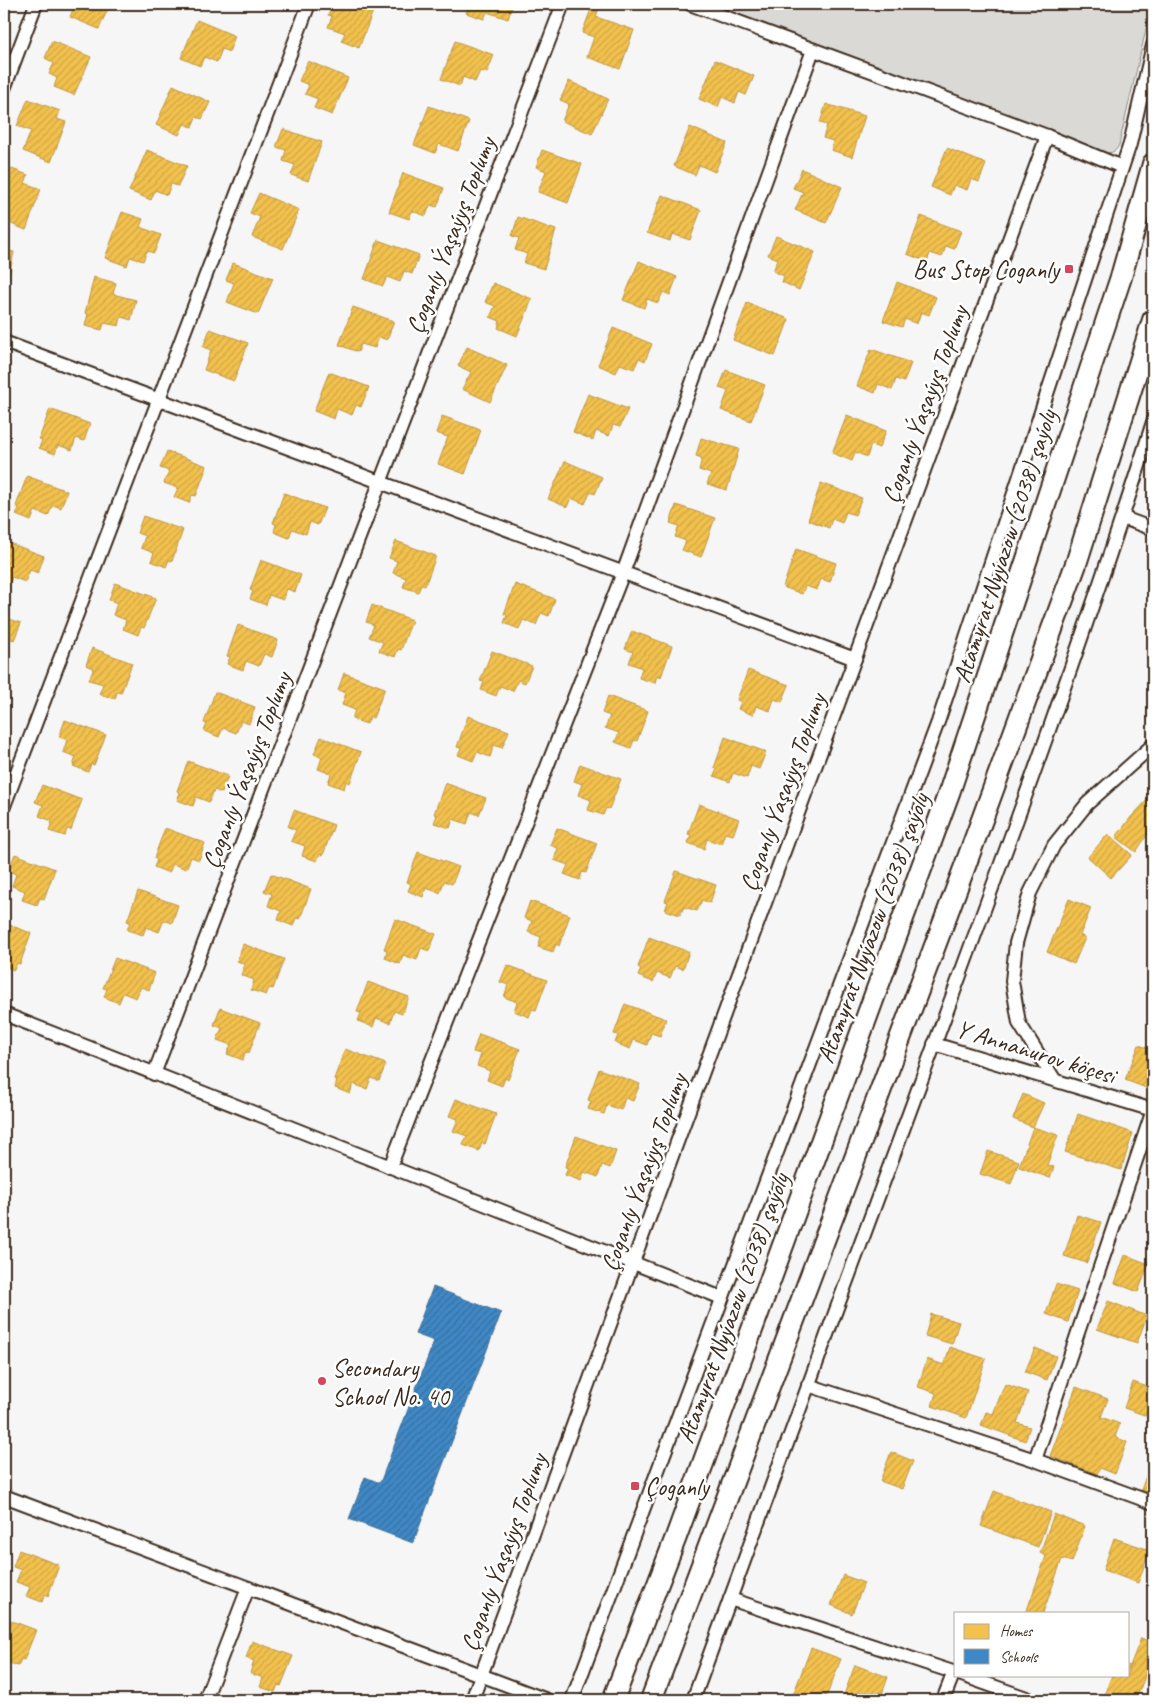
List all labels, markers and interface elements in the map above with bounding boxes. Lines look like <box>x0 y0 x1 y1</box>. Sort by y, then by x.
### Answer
street label: Çoganly Ýaşaýyş Toplumy <box>399 130 504 338</box>
place label: Bus Stop Coganly <box>913 254 1061 286</box>
marker: Bus Stop Coganly <box>1063 263 1075 275</box>
street label: Çoganly Ýaşaýyş Toplumy <box>874 299 976 507</box>
street label: Atamyrat Nyýazow (2038) şaýoly <box>946 405 1065 687</box>
street label: Çoganly Ýaşaýyş Toplumy <box>195 665 300 873</box>
street label: Çoganly Ýaşaýyş Toplumy <box>732 687 834 895</box>
street label: Atamyrat Nyýazow (2038) şaýoly <box>809 788 937 1068</box>
street label: Y Annanurov köçesi <box>952 1013 1123 1092</box>
street label: Çoganly Ýaşaýyş Toplumy <box>593 1067 695 1275</box>
street label: Atamyrat Nyýazow (2038) şaýoly <box>669 1168 797 1448</box>
place label: Secondary School No. 40 <box>332 1352 451 1413</box>
marker: Secondary School No. 40 <box>316 1375 328 1387</box>
street label: Çoganly Ýaşaýyş Toplumy <box>453 1447 555 1655</box>
place label: Çoganly <box>645 1471 711 1503</box>
marker: Çoganly <box>629 1480 641 1492</box>
legend <box>954 1612 1130 1676</box>
text: Homes <box>1000 1622 1034 1641</box>
text: Schools <box>1000 1648 1039 1667</box>

